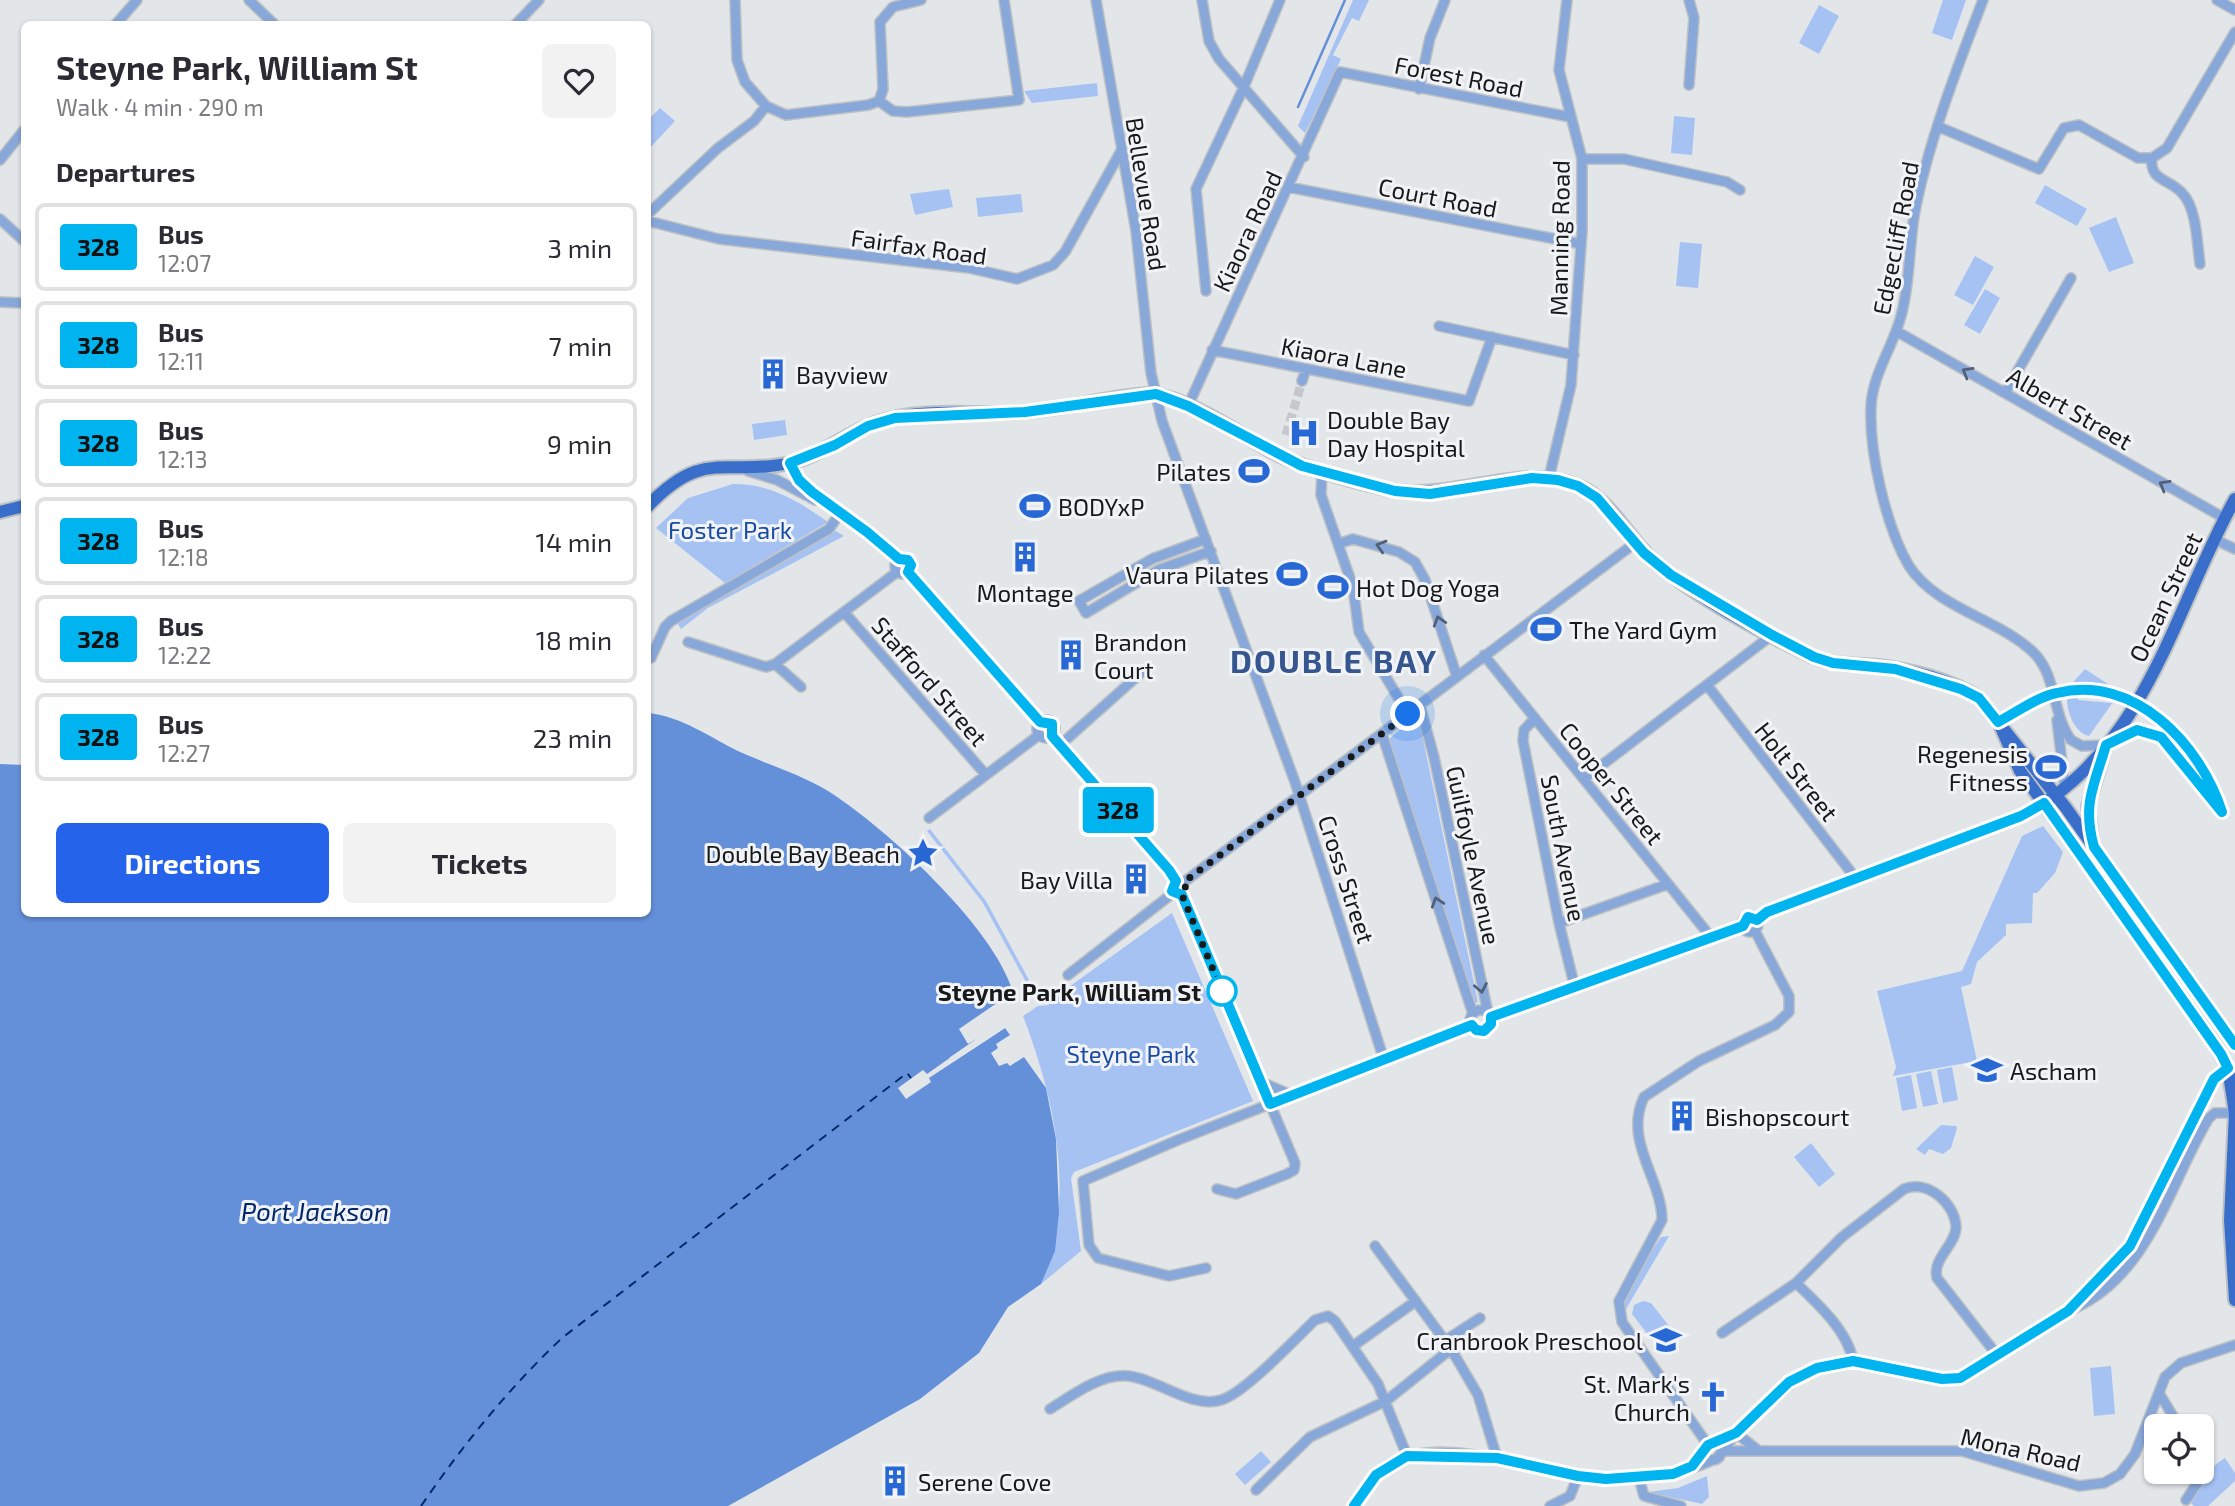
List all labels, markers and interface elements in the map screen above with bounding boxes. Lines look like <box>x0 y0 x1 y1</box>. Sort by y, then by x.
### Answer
button: heart <box>542 44 616 118</box>
text: Steyne Park, William St <box>56 47 418 87</box>
street label: Forest Road <box>1392 49 1526 103</box>
text: Walk · 4 min · 290 m <box>56 93 264 121</box>
street label: Bellevue Road <box>1121 115 1173 273</box>
text: Departures <box>56 156 195 187</box>
street label: Edgecliff Road <box>1866 159 1924 317</box>
street label: Manning Road <box>1543 160 1575 316</box>
street label: Kiaora Road <box>1206 166 1288 296</box>
street label: Court Road <box>1376 171 1500 223</box>
text: Bus <box>158 218 204 249</box>
street label: Fairfax Road <box>849 222 989 270</box>
text: 328 <box>77 232 120 261</box>
text: 3 min <box>547 232 612 263</box>
text: 12:07 <box>158 249 211 277</box>
text: Bus <box>158 316 204 347</box>
text: 328 <box>77 330 120 359</box>
text: 7 min <box>549 330 612 361</box>
street label: Kiaora Lane <box>1279 331 1409 383</box>
text: 12:11 <box>158 347 204 375</box>
building icon: Bayview <box>756 357 790 391</box>
place label: Bayview <box>796 360 888 389</box>
street label: Albert Street <box>2002 361 2138 455</box>
one-way arrow <box>1962 367 1974 380</box>
place label: Double Bay Day Hospital <box>1327 405 1465 462</box>
text: Bus <box>158 414 204 445</box>
hospital icon: Double Bay Day Hospital <box>1287 416 1321 450</box>
text: 328 <box>77 428 120 457</box>
text: 9 min <box>547 428 612 459</box>
text: 12:13 <box>158 445 207 473</box>
sports icon: Pilates <box>1237 454 1271 488</box>
place label: Pilates <box>1156 457 1231 486</box>
one-way arrow <box>2159 480 2172 493</box>
sports icon: BODYxP <box>1018 489 1052 523</box>
place label: BODYxP <box>1058 492 1144 521</box>
text: Bus <box>158 512 204 543</box>
park label: Foster Park <box>668 515 792 544</box>
text: 328 <box>77 526 120 555</box>
text: 14 min <box>536 526 612 557</box>
street label: Ocean Street <box>2122 528 2208 666</box>
building icon: Montage <box>1008 540 1042 574</box>
one-way arrow <box>1375 540 1387 555</box>
text: 12:18 <box>158 543 209 571</box>
sports icon: Vaura Pilates <box>1275 557 1309 591</box>
place label: Vaura Pilates <box>1125 560 1269 589</box>
sports icon: Hot Dog Yoga <box>1316 570 1350 604</box>
place label: Hot Dog Yoga <box>1356 573 1500 602</box>
place label: Montage <box>976 578 1074 607</box>
text: Bus <box>158 610 204 641</box>
street label: Stafford Street <box>866 611 994 751</box>
sports icon: The Yard Gym <box>1529 612 1563 646</box>
place label: The Yard Gym <box>1569 615 1717 644</box>
one-way arrow <box>1433 616 1448 628</box>
text: 328 <box>77 624 120 653</box>
text: 18 min <box>536 624 612 655</box>
place label: Brandon Court <box>1094 627 1187 684</box>
building icon: Brandon Court <box>1054 638 1088 672</box>
text: 12:22 <box>158 641 211 669</box>
district label: DOUBLE BAY <box>1230 641 1438 679</box>
your location <box>1390 696 1425 731</box>
text: Bus <box>158 708 204 739</box>
street label: Cooper Street <box>1554 716 1670 850</box>
street label: Holt Street <box>1749 716 1845 826</box>
text: 328 <box>77 722 120 751</box>
text: 23 min <box>533 722 612 753</box>
text: 12:27 <box>158 739 210 767</box>
place label: Regenesis Fitness <box>1917 739 2028 796</box>
sports icon: Regenesis Fitness <box>2034 750 2068 784</box>
street label: Guilfoyle Avenue <box>1441 763 1507 947</box>
street label: South Avenue <box>1536 772 1592 924</box>
line badge: 328 <box>1078 787 1158 833</box>
text: 328 <box>1097 795 1139 824</box>
street label: Cross Street <box>1313 811 1381 947</box>
button: Directions <box>56 823 329 903</box>
button: Tickets <box>343 823 616 903</box>
place icon: Double Bay Beach <box>906 836 940 870</box>
place label: Double Bay Beach <box>706 839 900 868</box>
building icon: Bay Villa <box>1119 862 1153 896</box>
place label: Bay Villa <box>1020 865 1113 894</box>
one-way arrow <box>1431 897 1445 909</box>
marker: Steyne Park, William St <box>1207 976 1237 1006</box>
place label: Steyne Park, William St <box>938 977 1201 1006</box>
one-way arrow <box>1473 982 1488 994</box>
park label: Steyne Park <box>1066 1039 1196 1068</box>
school or university icon: Ascham <box>1970 1053 2004 1087</box>
place label: Ascham <box>2010 1056 2097 1085</box>
building icon: Bishopscourt <box>1665 1099 1699 1133</box>
place label: Bishopscourt <box>1705 1102 1849 1131</box>
water label: Port Jackson <box>241 1195 389 1226</box>
school or university icon: Cranbrook Preschool <box>1649 1323 1683 1357</box>
place label: Cranbrook Preschool <box>1416 1326 1643 1355</box>
place label: St. Mark's Church <box>1583 1369 1690 1426</box>
church icon: St. Mark's Church <box>1696 1380 1730 1414</box>
map controls <box>2144 1414 2214 1484</box>
button: locate <box>2144 1414 2214 1484</box>
street label: Mona Road <box>1958 1421 2084 1477</box>
building icon: Serene Cove <box>878 1464 912 1498</box>
place label: Serene Cove <box>918 1467 1051 1496</box>

